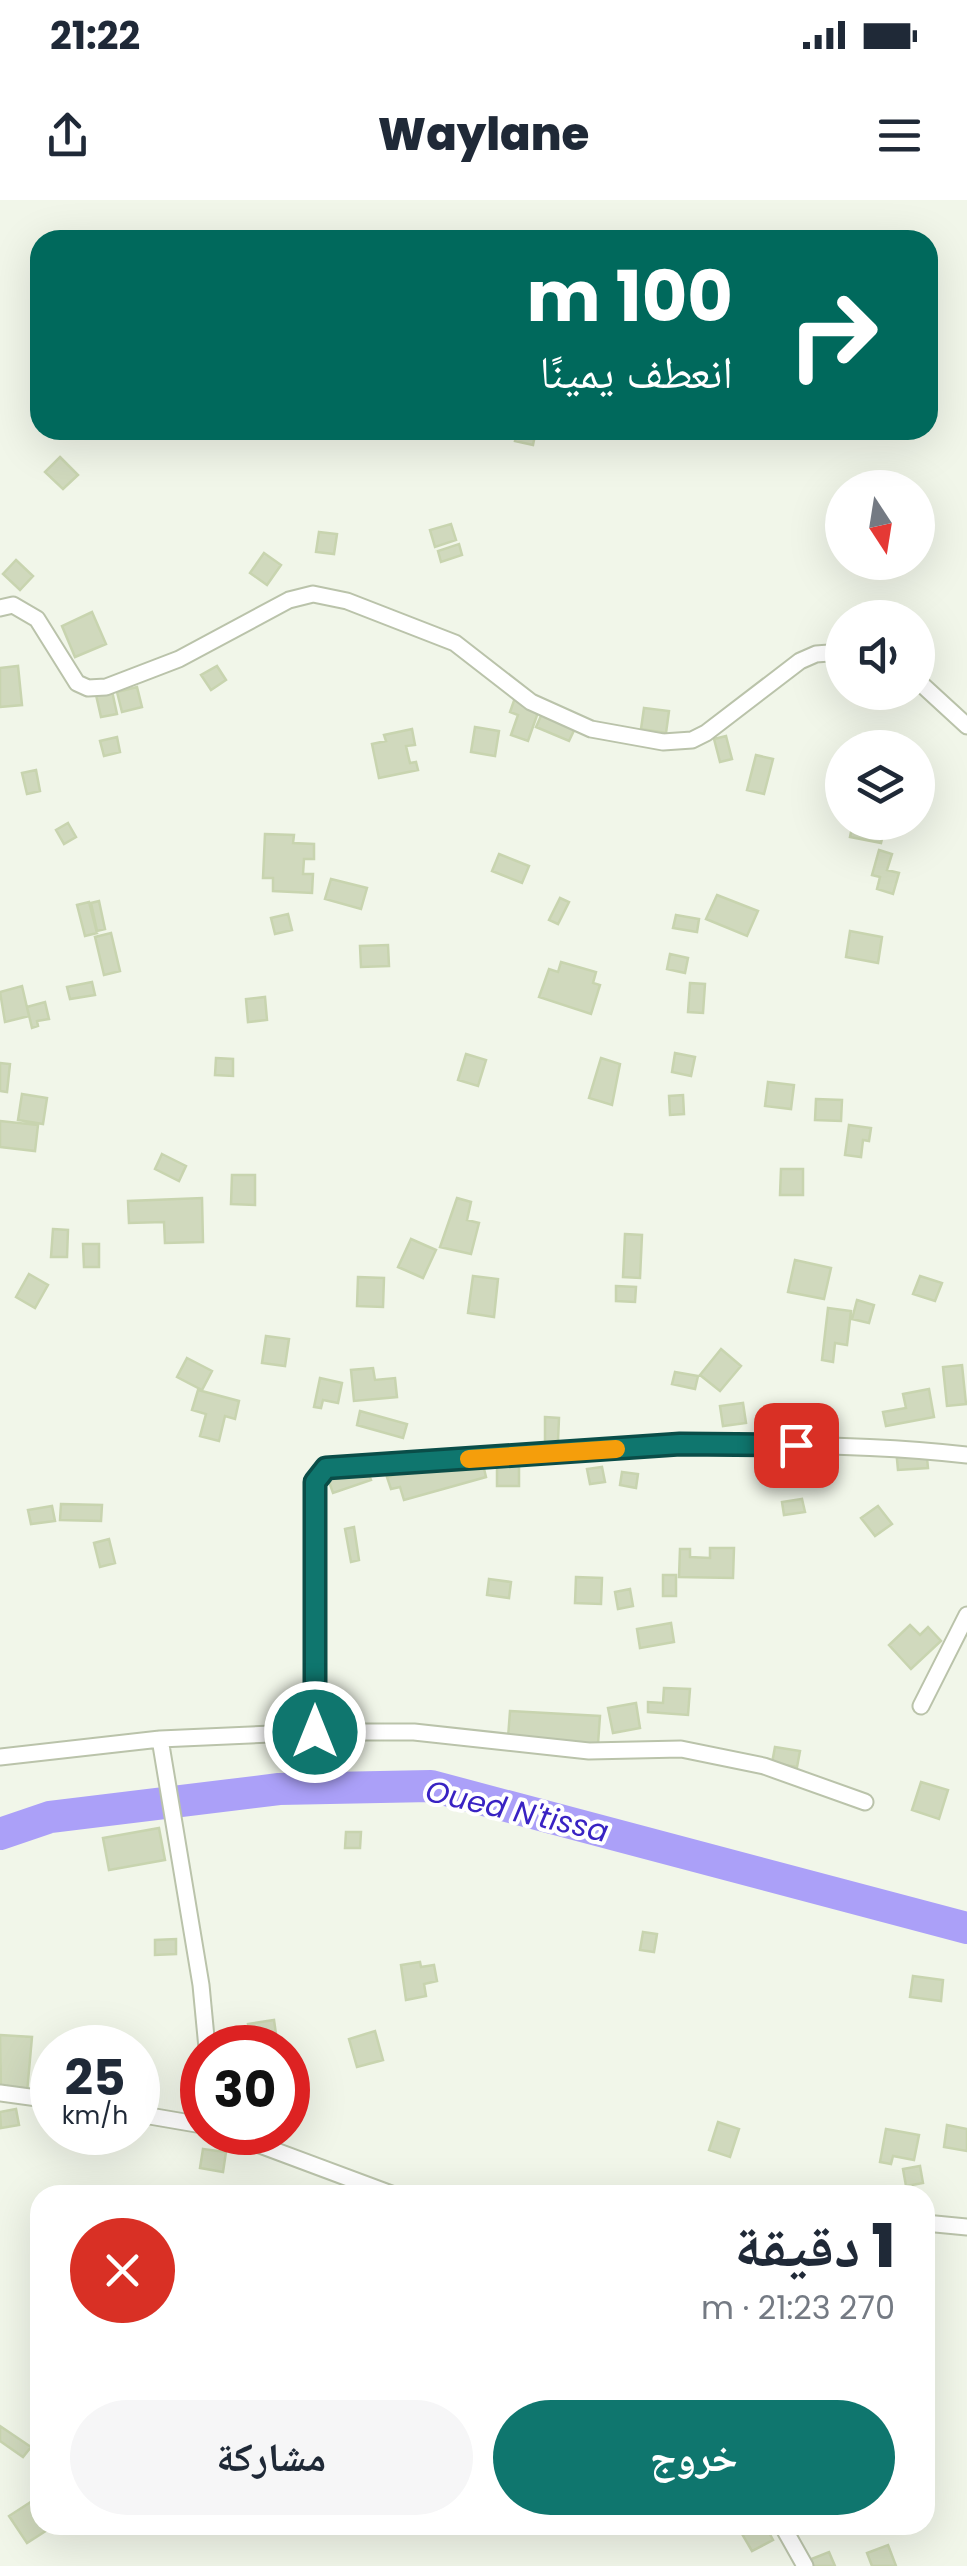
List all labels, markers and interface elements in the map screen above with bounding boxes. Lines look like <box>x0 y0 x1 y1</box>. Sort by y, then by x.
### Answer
text: 21:22 <box>50 9 140 62</box>
text: Waylane <box>378 103 589 166</box>
icon: share <box>40 108 95 163</box>
icon: menu <box>872 108 927 163</box>
text: 100 m <box>526 247 733 346</box>
icon: right <box>768 270 898 400</box>
text: انعطف يمينًا <box>539 341 733 404</box>
north arrow <box>825 470 935 580</box>
map controls <box>825 470 935 840</box>
button: sound <box>825 600 935 710</box>
button: layers <box>825 730 935 840</box>
pin <box>754 1403 839 1488</box>
icon: arrive <box>769 1418 824 1473</box>
position arrow <box>263 1680 367 1784</box>
water label: Oued N'tissa <box>421 1769 613 1853</box>
speed limit sign: 30 <box>180 2025 310 2155</box>
text: 25 <box>64 2042 126 2113</box>
text: km/h <box>62 2098 128 2133</box>
text: 1 دقيقة <box>734 2204 895 2288</box>
button: close <box>70 2218 175 2323</box>
text: 270 m · 21:23 <box>701 2285 895 2330</box>
button: مشاركة <box>70 2400 473 2515</box>
button: خروج <box>493 2400 895 2515</box>

